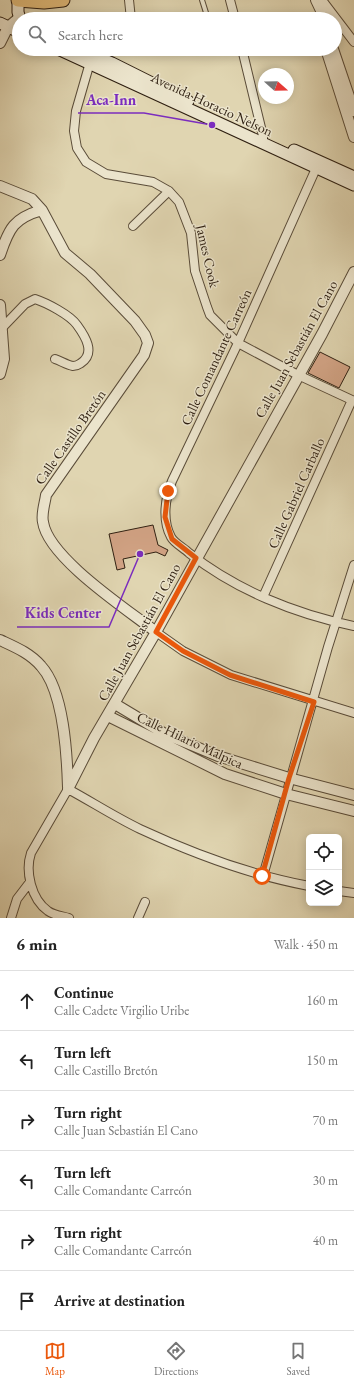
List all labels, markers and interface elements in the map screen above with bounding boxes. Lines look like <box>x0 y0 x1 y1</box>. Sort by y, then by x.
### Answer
search box <box>12 12 342 56</box>
icon: search <box>26 23 48 45</box>
text: Search here <box>58 25 123 44</box>
street label: Avenida Horacio Nelson <box>147 67 276 140</box>
north arrow <box>258 68 294 104</box>
callout: Aca-Inn <box>78 86 144 113</box>
text: Aca-Inn <box>85 90 137 109</box>
street label: James Cook <box>192 222 224 290</box>
street label: Calle Juan Sebastián El Cano <box>251 277 341 421</box>
street label: Calle Comandante Carreón <box>176 285 256 428</box>
street label: Calle Castillo Bretón <box>31 386 110 488</box>
street label: Calle Gabriel Carballo <box>263 435 329 551</box>
route end <box>159 482 177 500</box>
street label: Calle Juan Sebastián El Cano <box>94 560 184 704</box>
callout: Kids Center <box>17 600 109 627</box>
text: Kids Center <box>25 603 102 622</box>
street label: Calle Hilario Malpica <box>134 708 246 773</box>
map controls <box>306 834 342 906</box>
button: locate <box>306 834 342 870</box>
route start <box>253 867 271 885</box>
button: layers <box>306 870 342 906</box>
text: 6 min <box>16 933 57 955</box>
text: Walk · 450 m <box>274 936 338 953</box>
text: Continue <box>54 983 114 1002</box>
icon: ahead <box>16 990 38 1012</box>
text: 160 m <box>307 992 338 1009</box>
text: Calle Cadete Virgilio Uribe <box>54 1002 189 1019</box>
text: Turn left <box>54 1043 111 1062</box>
icon: left <box>16 1050 38 1072</box>
text: 150 m <box>307 1052 338 1069</box>
text: Calle Castillo Bretón <box>54 1062 158 1079</box>
text: Turn right <box>54 1103 122 1122</box>
icon: right <box>16 1110 38 1132</box>
text: 70 m <box>313 1112 338 1129</box>
text: Calle Juan Sebastián El Cano <box>54 1122 198 1139</box>
text: Turn left <box>54 1163 111 1182</box>
icon: left <box>16 1170 38 1192</box>
text: 30 m <box>313 1172 338 1189</box>
text: Calle Comandante Carreón <box>54 1182 192 1199</box>
text: Turn right <box>54 1223 122 1242</box>
icon: right <box>16 1230 38 1252</box>
text: 40 m <box>313 1232 338 1249</box>
text: Calle Comandante Carreón <box>54 1242 192 1259</box>
icon: arrive <box>16 1290 38 1312</box>
text: Arrive at destination <box>54 1291 185 1310</box>
tab: Map <box>44 1340 66 1378</box>
tab: Directions <box>154 1340 198 1378</box>
tab: Saved <box>286 1340 310 1378</box>

